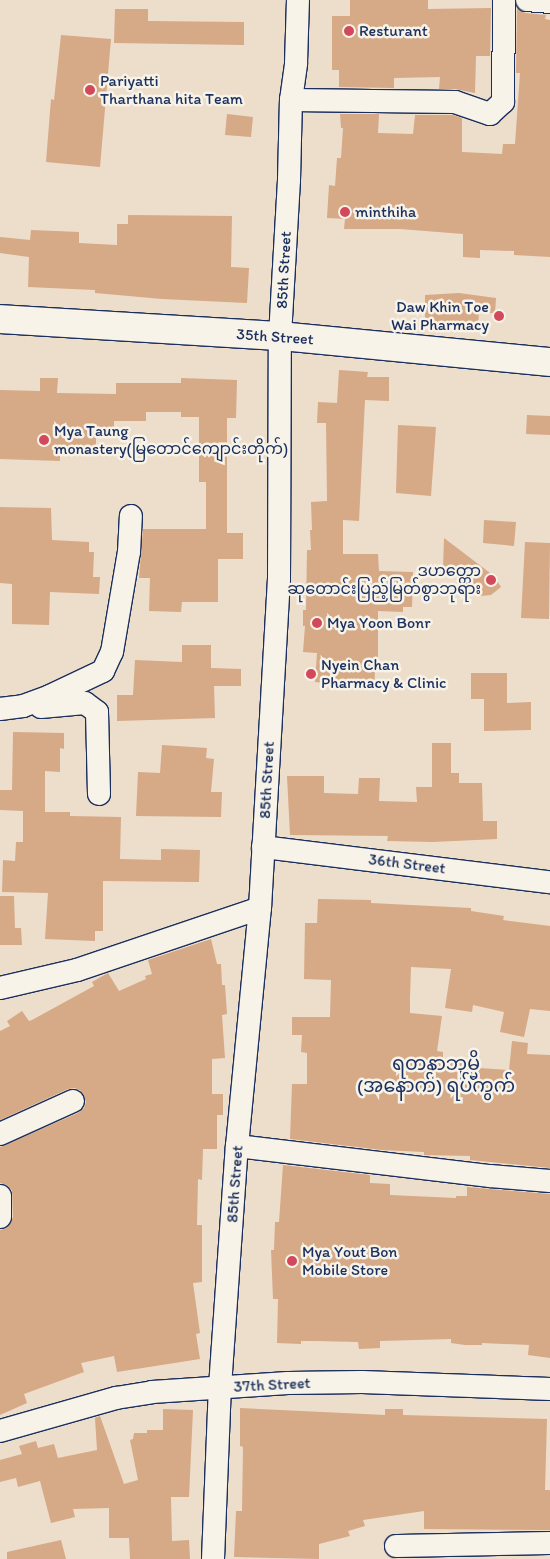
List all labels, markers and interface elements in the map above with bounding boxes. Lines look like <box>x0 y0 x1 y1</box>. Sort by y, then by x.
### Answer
place label: Resturant <box>359 21 428 41</box>
marker: Resturant <box>343 25 355 37</box>
place label: Pariyatti Tharthana hita Team <box>100 71 241 109</box>
marker: Pariyatti Tharthana hita Team <box>84 84 96 96</box>
place label: minthiha <box>355 202 416 222</box>
marker: minthiha <box>339 206 351 218</box>
street label: 85th Street <box>272 231 296 309</box>
place label: Daw Khin Toe Wai Pharmacy <box>391 297 489 335</box>
marker: Daw Khin Toe Wai Pharmacy <box>493 310 505 322</box>
street label: 35th Street <box>236 325 314 349</box>
place label: Mya Taung monastery(မြတောင်ကျောင်းတိုက်) <box>54 421 288 459</box>
marker: Mya Taung monastery(မြတောင်ကျောင်းတိုက်) <box>38 434 50 446</box>
place label: ဒဟတ္တော ဆုတောင်းပြည့်မြတ်စွာဘုရား <box>287 561 481 599</box>
marker: ဒဟတ္တော ဆုတောင်းပြည့်မြတ်စွာဘုရား <box>485 574 497 586</box>
place label: Mya Yoon Bonr <box>327 613 430 633</box>
marker: Mya Yoon Bonr <box>311 617 323 629</box>
place label: Nyein Chan Pharmacy & Clinic <box>321 655 446 693</box>
marker: Nyein Chan Pharmacy & Clinic <box>305 668 317 680</box>
street label: 85th Street <box>255 741 279 819</box>
street label: 36th Street <box>367 850 447 878</box>
district label: ရတနာဘုမ္မိ (အနောက်) ရပ်ကွက် <box>357 1053 515 1097</box>
street label: 85th Street <box>223 1145 247 1223</box>
place label: Mya Yout Bon Mobile Store <box>302 1242 396 1280</box>
marker: Mya Yout Bon Mobile Store <box>286 1255 298 1267</box>
street label: 37th Street <box>233 1373 311 1397</box>

